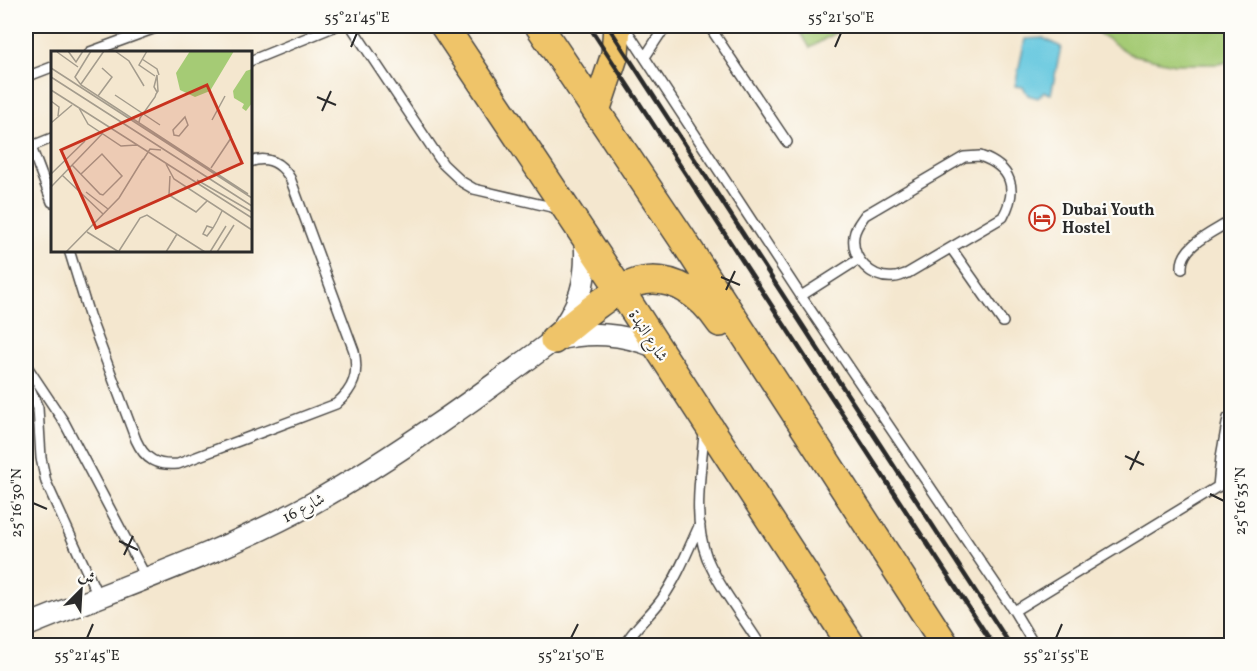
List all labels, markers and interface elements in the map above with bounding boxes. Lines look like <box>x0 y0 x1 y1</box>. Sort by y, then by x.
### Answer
text: 55°21'45"E <box>324 8 390 29</box>
text: 55°21'50"E <box>808 8 874 29</box>
inset map <box>51 51 252 252</box>
place label: Dubai Youth Hostel <box>1062 200 1155 240</box>
hotel icon: Dubai Youth Hostel <box>1027 203 1057 233</box>
street label: شارع النهدة <box>621 306 672 367</box>
text: 25°16'35"N <box>1231 467 1252 535</box>
text: 25°16'30"N <box>7 468 28 538</box>
street label: شارع 16 <box>279 488 330 530</box>
north arrow <box>51 560 111 620</box>
text: ش <box>75 565 98 591</box>
text: 55°21'45"E <box>54 646 120 667</box>
text: 55°21'50"E <box>538 646 604 667</box>
text: 55°21'55"E <box>1023 646 1089 667</box>

